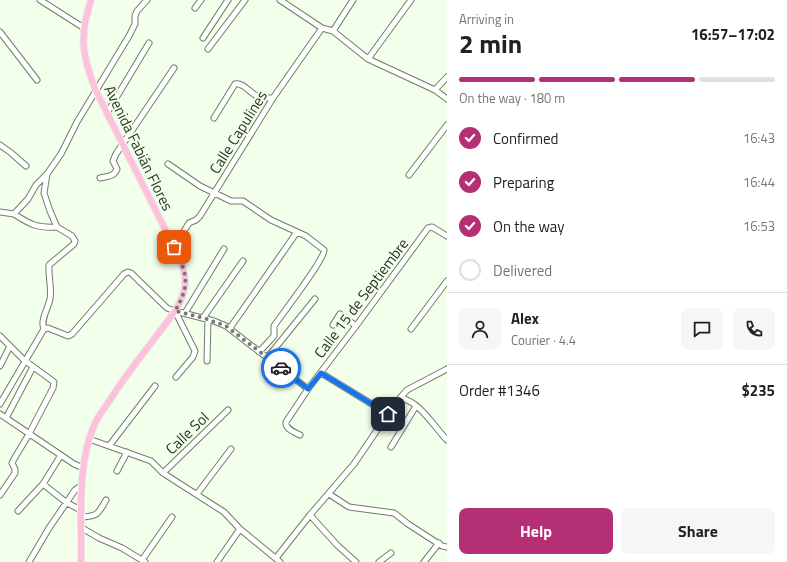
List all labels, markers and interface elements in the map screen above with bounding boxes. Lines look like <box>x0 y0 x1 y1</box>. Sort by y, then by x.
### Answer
text: Arriving in <box>459 9 514 29</box>
text: 16:57–17:02 <box>691 23 775 46</box>
text: 2 min <box>459 24 522 63</box>
street label: Avenida Fabián Flores <box>99 81 179 215</box>
street label: Calle Capulines <box>203 86 273 178</box>
text: On the way · 180 m <box>459 88 565 108</box>
icon: check <box>459 127 481 149</box>
text: Confirmed <box>493 127 558 150</box>
text: 16:43 <box>743 128 775 148</box>
icon: check <box>459 171 481 193</box>
text: Preparing <box>493 171 554 194</box>
text: 16:44 <box>743 172 775 192</box>
icon: check <box>459 215 481 237</box>
text: On the way <box>493 215 565 238</box>
text: 16:53 <box>743 216 775 236</box>
pin <box>157 230 191 264</box>
street label: Calle 15 de Septiembre <box>308 233 414 363</box>
icon: bag <box>163 236 185 258</box>
text: Delivered <box>493 259 552 282</box>
text: Alex <box>511 307 539 330</box>
button: person <box>459 308 501 350</box>
button: chat <box>681 308 723 350</box>
button: phone <box>733 308 775 350</box>
text: Courier · 4.4 <box>511 330 576 350</box>
courier <box>261 348 301 388</box>
icon: car <box>270 357 292 379</box>
text: Order #1346 <box>459 379 540 402</box>
text: $235 <box>741 379 775 402</box>
pin <box>371 397 405 431</box>
icon: home <box>377 403 399 425</box>
street label: Calle Sol <box>160 406 214 460</box>
button: Help <box>459 508 613 554</box>
button: Share <box>621 508 775 554</box>

